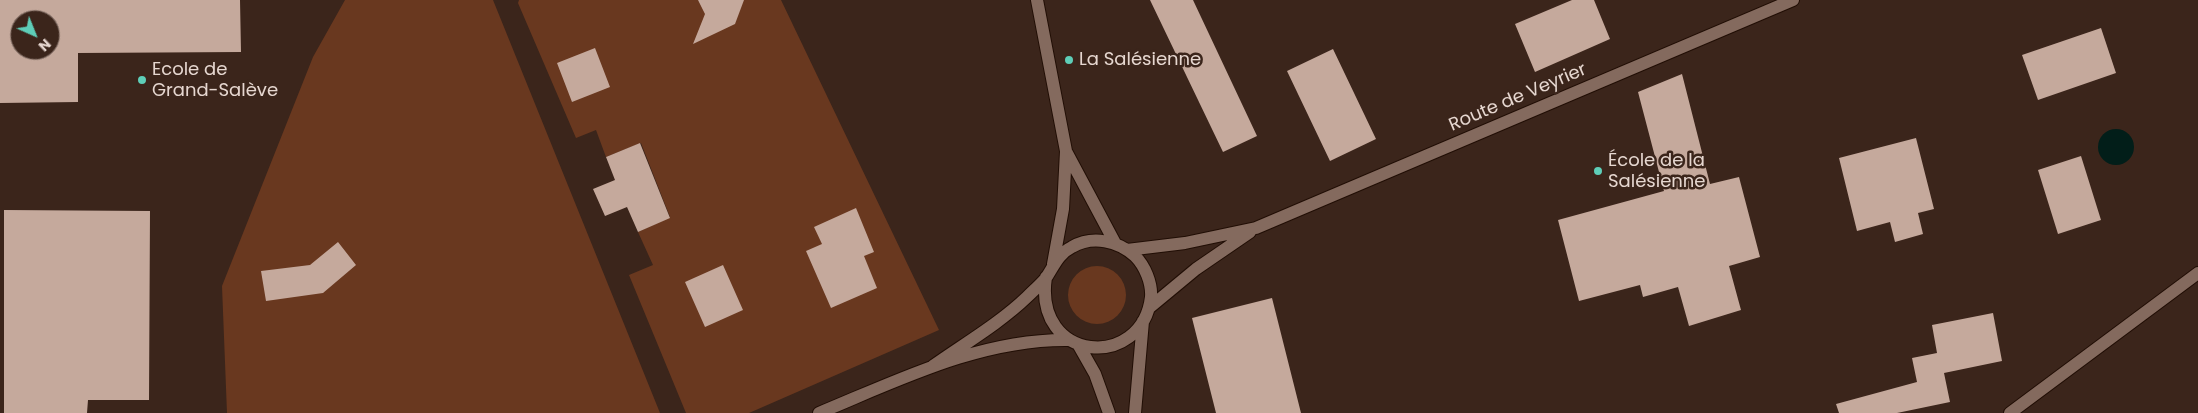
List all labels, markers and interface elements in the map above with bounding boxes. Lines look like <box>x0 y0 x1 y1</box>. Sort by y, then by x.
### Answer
north arrow <box>10 10 60 60</box>
text: N <box>34 34 55 56</box>
place label: La Salésienne <box>1079 49 1201 71</box>
marker: La Salésienne <box>1063 54 1075 66</box>
place label: Ecole de Grand-Salève <box>152 59 278 102</box>
street label: Route de Veyrier <box>1446 59 1590 137</box>
marker: Ecole de Grand-Salève <box>136 74 148 86</box>
place label: École de la Salésienne <box>1608 150 1706 192</box>
marker: École de la Salésienne <box>1592 165 1604 177</box>

